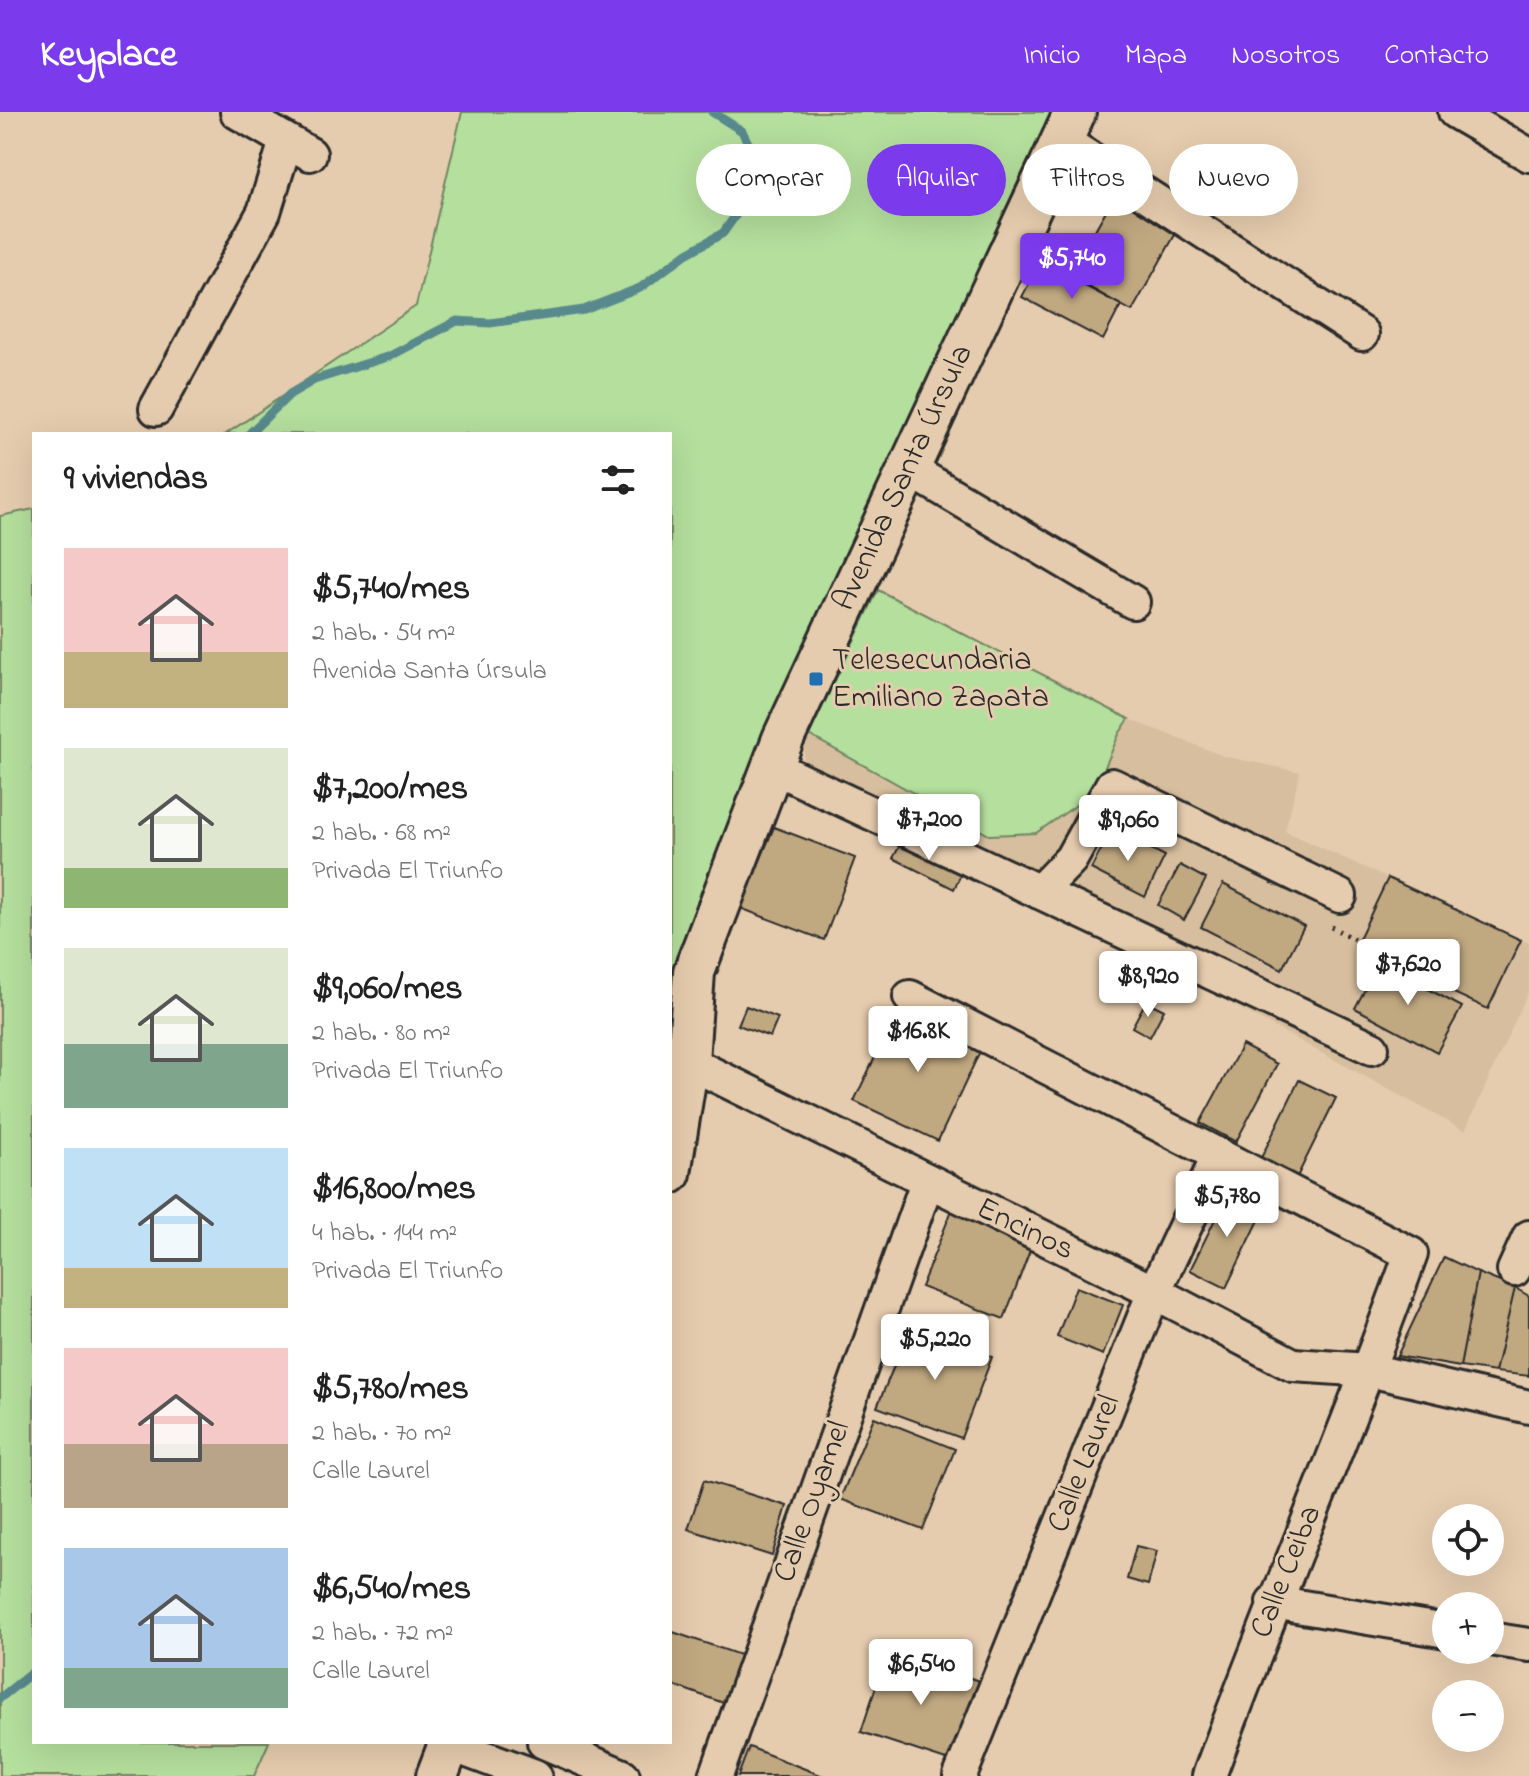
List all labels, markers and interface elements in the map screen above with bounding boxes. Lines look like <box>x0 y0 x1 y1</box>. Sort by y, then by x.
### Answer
text: Keyplace <box>40 28 177 84</box>
text: Inicio <box>1023 36 1081 77</box>
text: Mapa <box>1125 36 1187 77</box>
text: Nosotros <box>1231 36 1340 77</box>
text: Contacto <box>1384 36 1489 77</box>
chip: Comprar <box>696 144 851 216</box>
chip: Alquilar <box>867 144 1006 216</box>
chip: Filtros <box>1022 144 1153 216</box>
chip: Nuevo <box>1169 144 1298 216</box>
pin: $5,740 <box>1007 233 1137 301</box>
text: $5,740 <box>1038 240 1106 278</box>
street label: Avenida Santa Úrsula <box>822 337 986 619</box>
text: 9 viviendas <box>64 455 208 505</box>
icon: filters <box>596 458 640 502</box>
text: $5,740/mes <box>312 565 470 615</box>
icon: home <box>128 580 224 676</box>
text: 2 hab. · 54 m² <box>312 615 455 653</box>
place label: Telesecundaria Emiliano Zapata <box>832 638 1049 722</box>
text: Avenida Santa Úrsula <box>312 653 547 691</box>
marker: Telesecundaria Emiliano Zapata <box>807 670 825 688</box>
text: $7,200/mes <box>312 765 468 815</box>
icon: home <box>128 780 224 876</box>
pin: $7,200 <box>864 794 994 862</box>
pin: $9,060 <box>1063 795 1193 863</box>
text: $7,200 <box>896 801 962 839</box>
text: $9,060 <box>1097 802 1159 840</box>
text: 2 hab. · 68 m² <box>312 815 451 853</box>
text: Privada El Triunfo <box>312 853 503 891</box>
pin: $7,620 <box>1343 939 1473 1007</box>
text: $7,620 <box>1375 946 1441 984</box>
pin: $8,920 <box>1083 951 1213 1019</box>
text: $8,920 <box>1117 958 1179 996</box>
text: $9,060/mes <box>312 965 462 1015</box>
icon: home <box>128 980 224 1076</box>
pin: $16.8K <box>853 1006 983 1074</box>
text: $16.8K <box>886 1013 950 1051</box>
text: 2 hab. · 80 m² <box>312 1015 451 1053</box>
text: Privada El Triunfo <box>312 1053 503 1091</box>
text: $16,800/mes <box>312 1165 476 1215</box>
pin: $5,780 <box>1162 1171 1292 1239</box>
text: $5,780 <box>1194 1178 1260 1216</box>
icon: home <box>128 1180 224 1276</box>
street label: Encinos <box>968 1186 1082 1274</box>
text: 4 hab. · 144 m² <box>312 1215 457 1253</box>
text: Privada El Triunfo <box>312 1253 503 1291</box>
pin: $5,220 <box>870 1314 1000 1382</box>
text: $5,220 <box>899 1321 971 1359</box>
text: $5,780/mes <box>312 1365 469 1415</box>
icon: home <box>128 1380 224 1476</box>
street label: Calle Laurel <box>1036 1388 1134 1540</box>
text: 2 hab. · 70 m² <box>312 1415 452 1453</box>
street label: Calle Oyamel <box>762 1415 864 1589</box>
text: Calle Laurel <box>312 1453 430 1491</box>
street label: Calle Ceiba <box>1239 1498 1335 1646</box>
map controls <box>1432 1504 1504 1752</box>
button: locate <box>1432 1504 1504 1576</box>
text: $6,540/mes <box>312 1565 471 1615</box>
icon: home <box>128 1580 224 1676</box>
button: + <box>1432 1592 1504 1664</box>
text: 2 hab. · 72 m² <box>312 1615 453 1653</box>
pin: $6,540 <box>856 1639 986 1707</box>
text: $6,540 <box>887 1646 955 1684</box>
text: Calle Laurel <box>312 1653 430 1691</box>
button: − <box>1432 1680 1504 1752</box>

